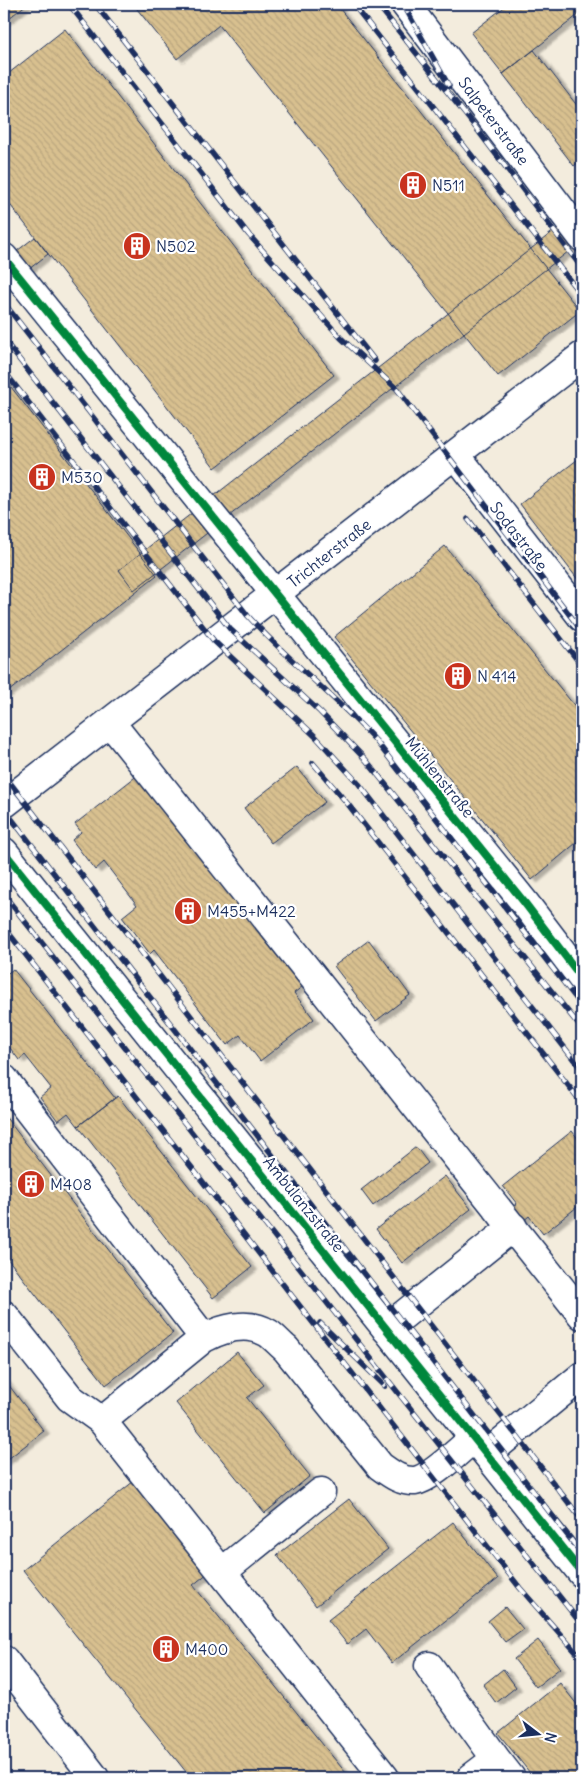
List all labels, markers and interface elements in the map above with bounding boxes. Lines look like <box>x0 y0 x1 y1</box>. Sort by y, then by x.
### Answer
street label: Salpeterstraße <box>454 73 534 169</box>
building icon: N511 <box>398 170 428 200</box>
place label: N511 <box>432 175 465 195</box>
building icon: N502 <box>122 231 152 261</box>
place label: N502 <box>156 236 196 256</box>
building icon: M530 <box>27 462 57 492</box>
place label: M530 <box>61 467 103 487</box>
street label: Sodastraße <box>486 498 552 574</box>
street label: Trichterstraße <box>283 514 375 592</box>
building icon: N 414 <box>443 661 473 691</box>
place label: N 414 <box>477 666 517 686</box>
street label: Mühlenstraße <box>401 732 479 822</box>
building icon: M455+M422 <box>173 896 203 926</box>
place label: M455+M422 <box>207 901 296 921</box>
street label: Ambulanzstraße <box>259 1152 349 1256</box>
building icon: M408 <box>16 1169 46 1199</box>
place label: M408 <box>50 1174 92 1194</box>
building icon: M400 <box>151 1634 181 1664</box>
place label: M400 <box>185 1639 228 1659</box>
north arrow <box>514 1710 564 1760</box>
text: N <box>541 1730 560 1745</box>

